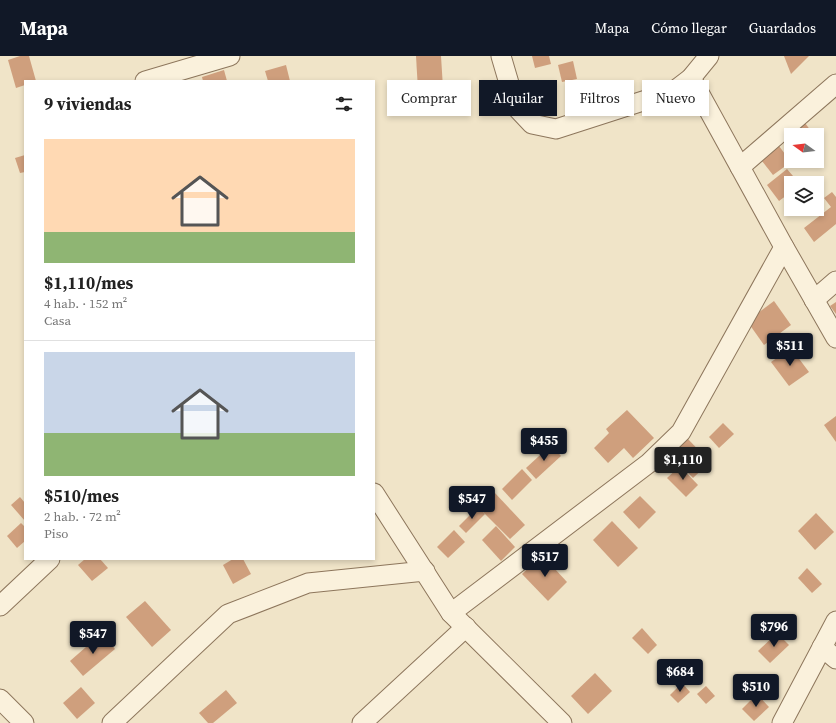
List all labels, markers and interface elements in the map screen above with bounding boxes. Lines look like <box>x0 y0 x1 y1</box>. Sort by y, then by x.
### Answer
text: Mapa <box>20 15 68 41</box>
text: Mapa <box>595 18 629 38</box>
text: Cómo llegar <box>651 18 727 38</box>
text: Guardados <box>749 18 816 38</box>
chip: Comprar <box>387 80 471 116</box>
chip: Alquilar <box>479 80 557 116</box>
chip: Filtros <box>565 80 634 116</box>
chip: Nuevo <box>642 80 709 116</box>
text: 9 viviendas <box>44 92 131 116</box>
icon: filters <box>333 93 355 115</box>
north arrow <box>784 128 824 168</box>
map controls <box>784 128 824 216</box>
icon: home <box>164 165 236 237</box>
button: layers <box>784 176 824 216</box>
text: $1,110/mes <box>44 271 133 295</box>
text: 4 hab. · 152 m² <box>44 295 127 312</box>
text: Casa <box>44 312 71 329</box>
pin: $511 <box>766 333 814 367</box>
text: $511 <box>776 337 804 354</box>
icon: home <box>164 378 236 450</box>
pin: $455 <box>520 428 568 462</box>
text: $455 <box>530 432 558 449</box>
pin: $1,110 <box>650 447 716 481</box>
text: $1,110 <box>663 451 703 468</box>
text: $510/mes <box>44 484 119 508</box>
pin: $547 <box>448 486 496 520</box>
text: $547 <box>458 490 486 507</box>
text: 2 hab. · 72 m² <box>44 508 121 525</box>
text: Piso <box>44 525 68 542</box>
pin: $517 <box>521 544 569 578</box>
text: $517 <box>531 548 559 565</box>
pin: $796 <box>750 614 798 648</box>
text: $796 <box>760 618 788 635</box>
pin: $547 <box>69 621 117 655</box>
text: $547 <box>79 625 107 642</box>
pin: $684 <box>656 659 704 693</box>
text: $684 <box>666 663 694 680</box>
pin: $510 <box>732 674 780 708</box>
text: $510 <box>742 678 770 695</box>

